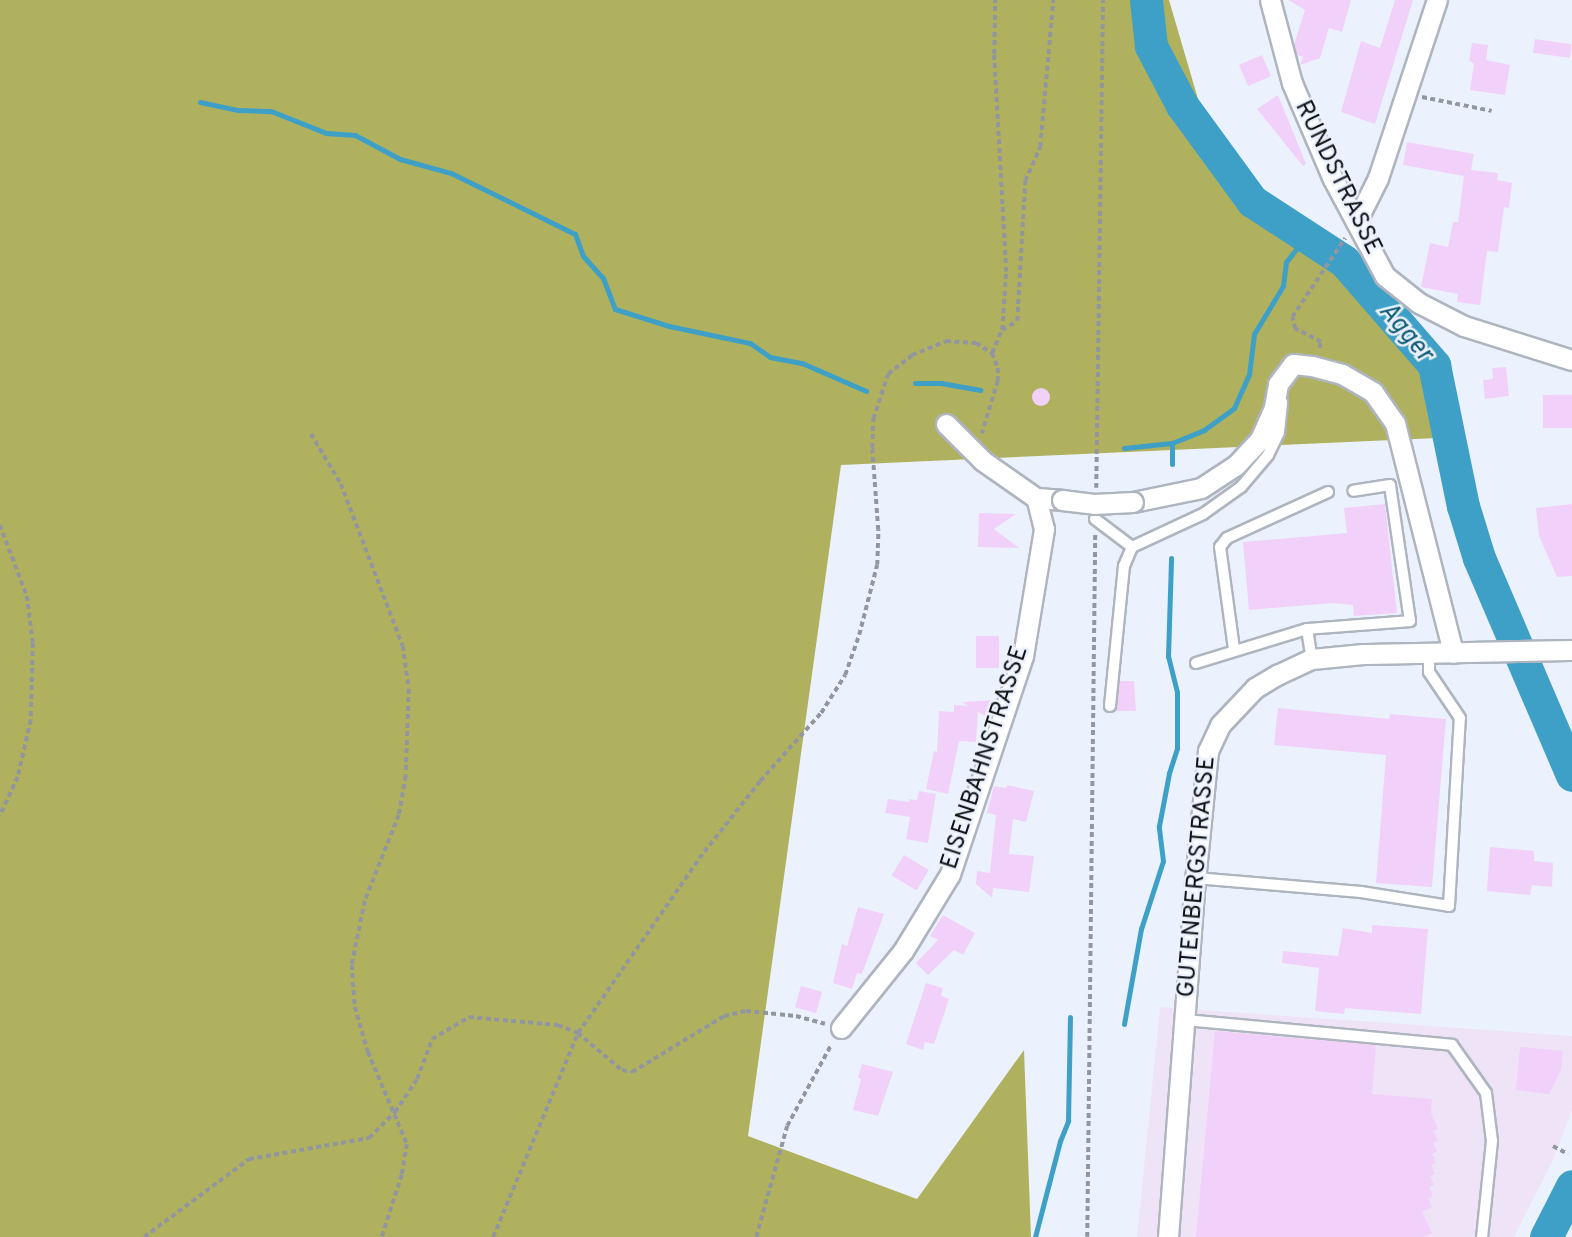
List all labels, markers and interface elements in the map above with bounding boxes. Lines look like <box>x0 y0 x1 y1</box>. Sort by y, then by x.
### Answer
street label: RUNDSTRASSE <box>1287 96 1387 260</box>
water label: Agger <box>1371 297 1439 369</box>
street label: EISENBAHNSTRASSE <box>936 643 1036 873</box>
street label: GUTENBERGSTRASSE <box>1173 755 1223 999</box>

